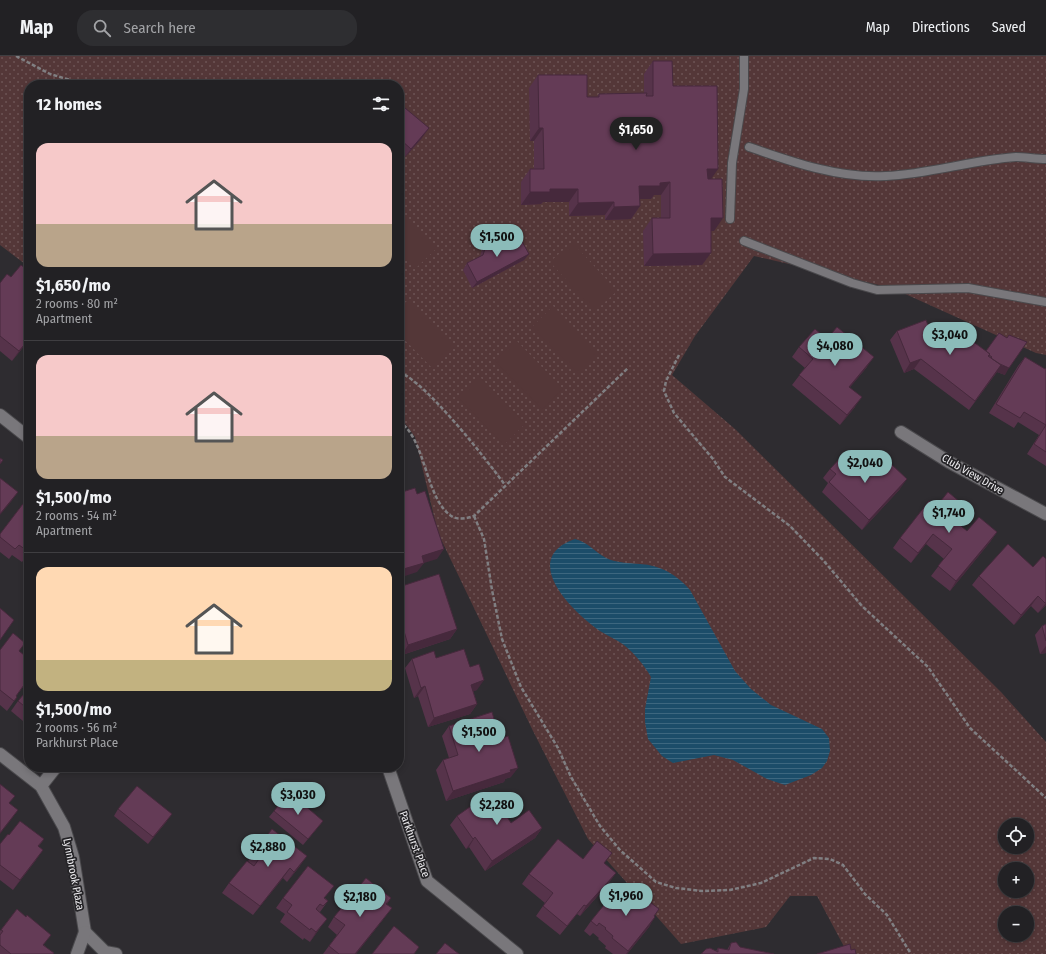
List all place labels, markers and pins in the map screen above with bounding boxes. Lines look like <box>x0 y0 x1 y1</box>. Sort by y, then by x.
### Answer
pin: $1,650 <box>603 117 669 151</box>
pin: $1,500 <box>464 224 530 258</box>
pin: $3,040 <box>917 322 983 356</box>
pin: $4,080 <box>802 333 868 367</box>
pin: $2,040 <box>832 450 898 484</box>
pin: $1,740 <box>916 500 982 534</box>
pin: $1,500 <box>446 719 512 753</box>
pin: $3,030 <box>265 782 331 816</box>
pin: $2,280 <box>464 792 530 826</box>
pin: $2,880 <box>235 834 301 868</box>
pin: $1,960 <box>593 883 659 917</box>
pin: $2,180 <box>327 884 393 918</box>

